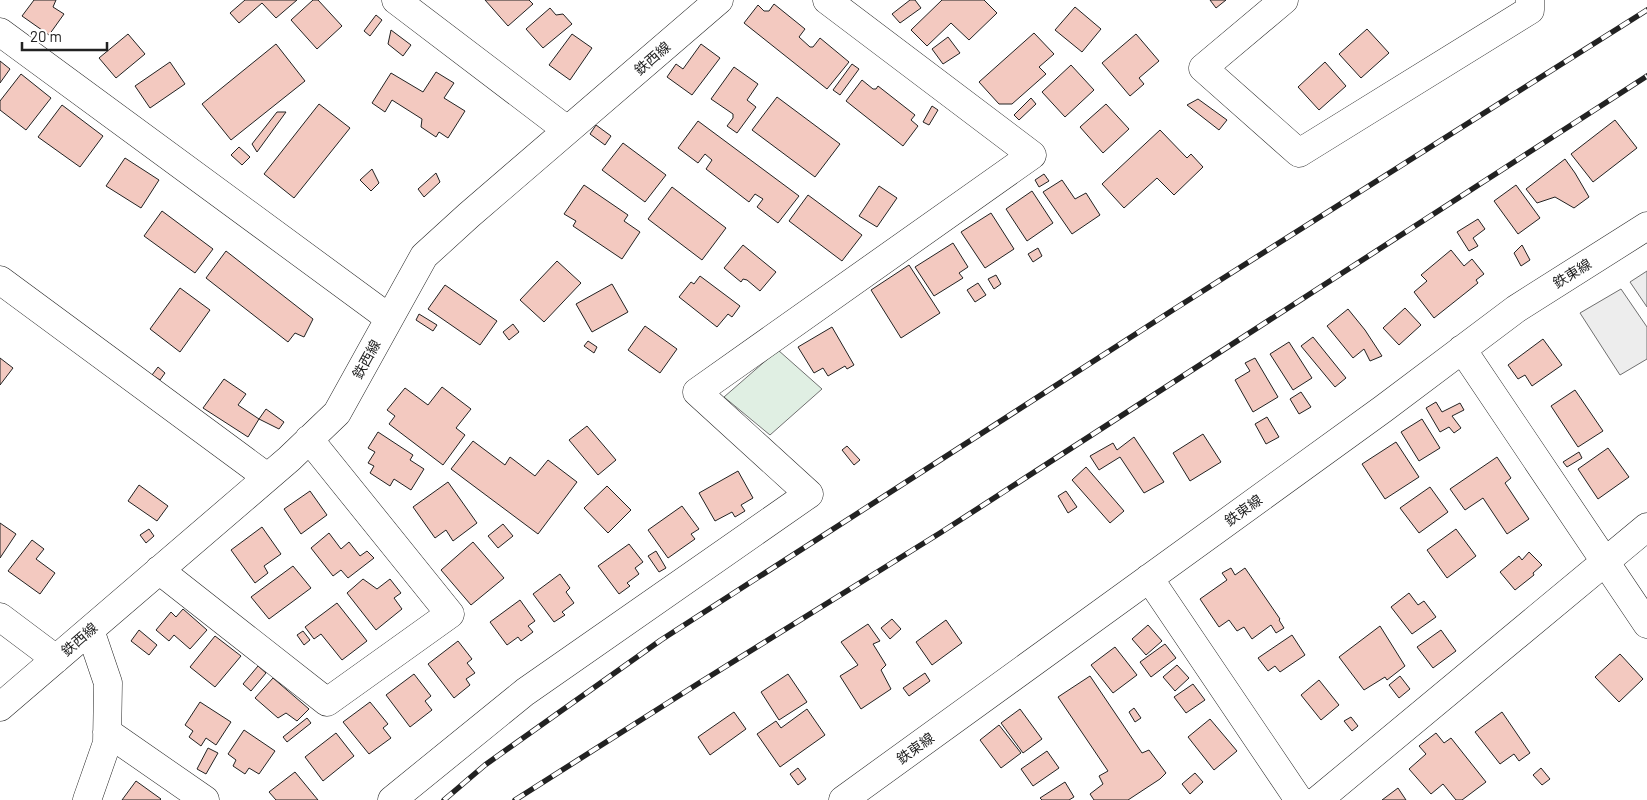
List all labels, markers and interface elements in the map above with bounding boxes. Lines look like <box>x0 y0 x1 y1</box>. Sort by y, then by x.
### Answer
scale bar <box>22 20 108 52</box>
text: 20 m <box>30 27 62 45</box>
street label: 鉄西線 <box>631 38 673 78</box>
street label: 鉄東線 <box>1550 255 1594 291</box>
street label: 鉄西線 <box>348 337 384 381</box>
street label: 鉄東線 <box>1221 491 1265 529</box>
street label: 鉄西線 <box>58 619 100 659</box>
street label: 鉄東線 <box>893 729 937 767</box>

